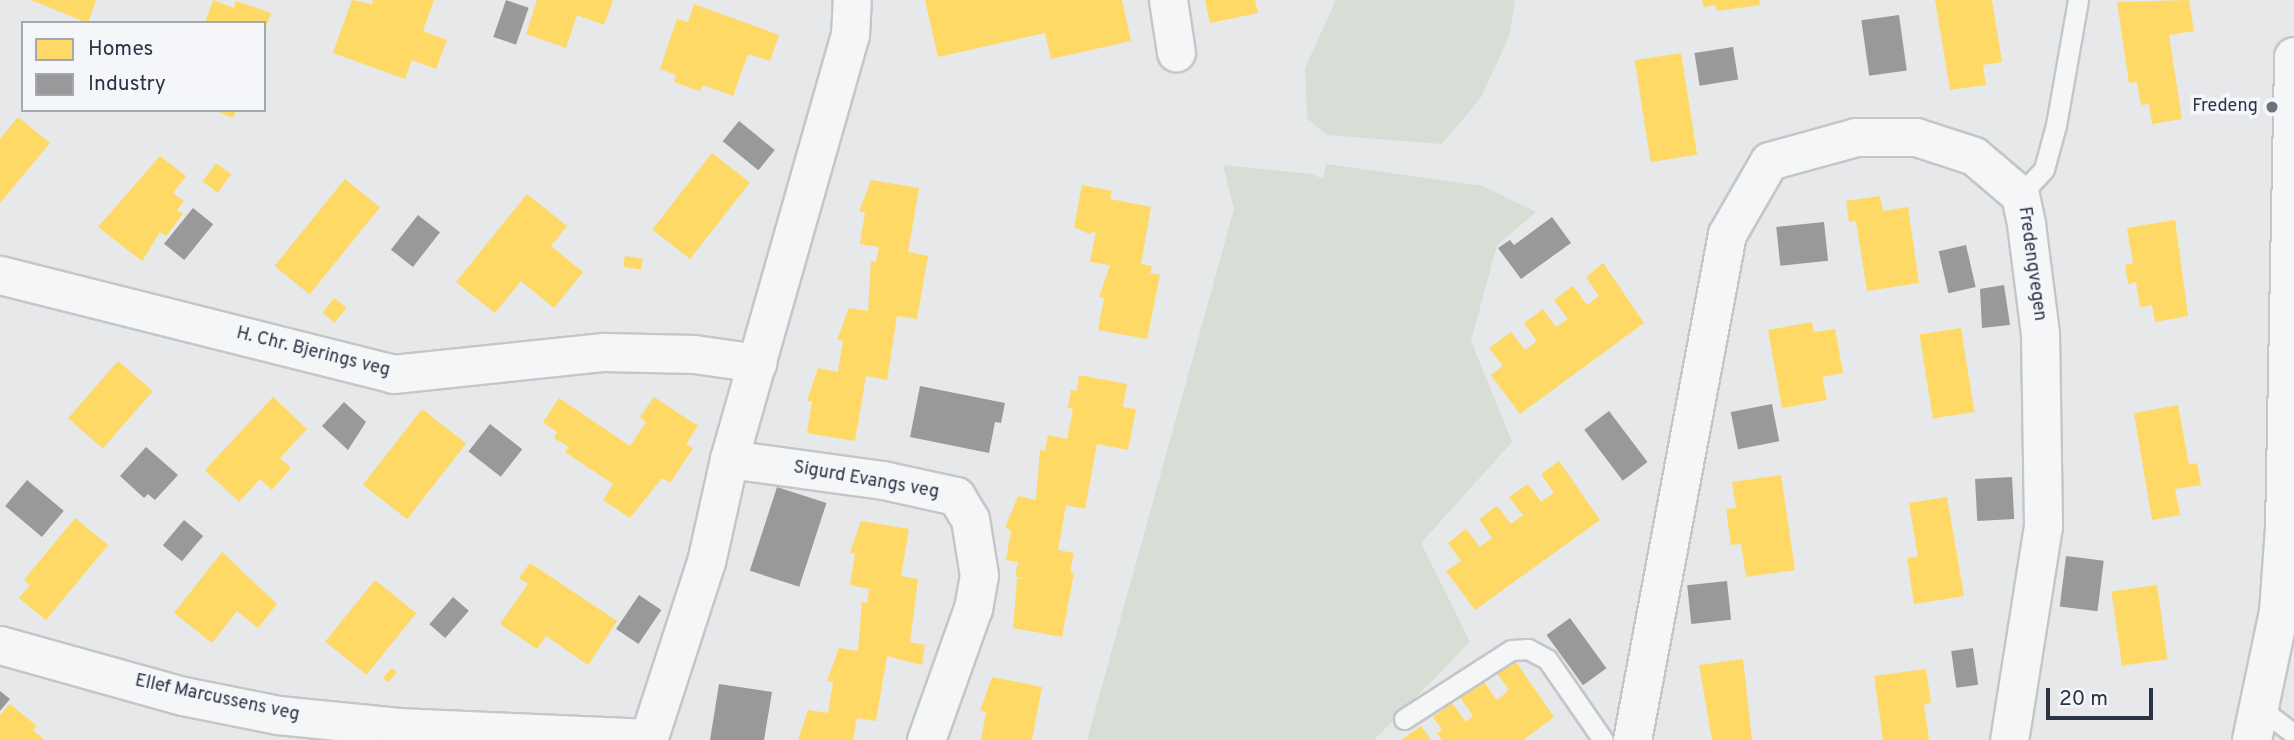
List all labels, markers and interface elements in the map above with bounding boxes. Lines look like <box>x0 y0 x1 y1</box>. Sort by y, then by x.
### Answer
legend <box>21 21 266 112</box>
text: Homes <box>88 36 153 63</box>
text: Industry <box>88 71 166 98</box>
place label: Fredeng <box>2192 96 2258 118</box>
marker: Fredeng <box>2264 99 2280 115</box>
street label: Fredengvegen <box>2012 205 2050 323</box>
street label: H. Chr. Bjerings veg <box>234 323 392 383</box>
street label: Sigurd Evangs veg <box>791 458 941 504</box>
street label: Ellef Marcussens veg <box>133 671 301 727</box>
scale bar <box>2049 674 2156 718</box>
text: 20 m <box>2059 686 2108 713</box>

